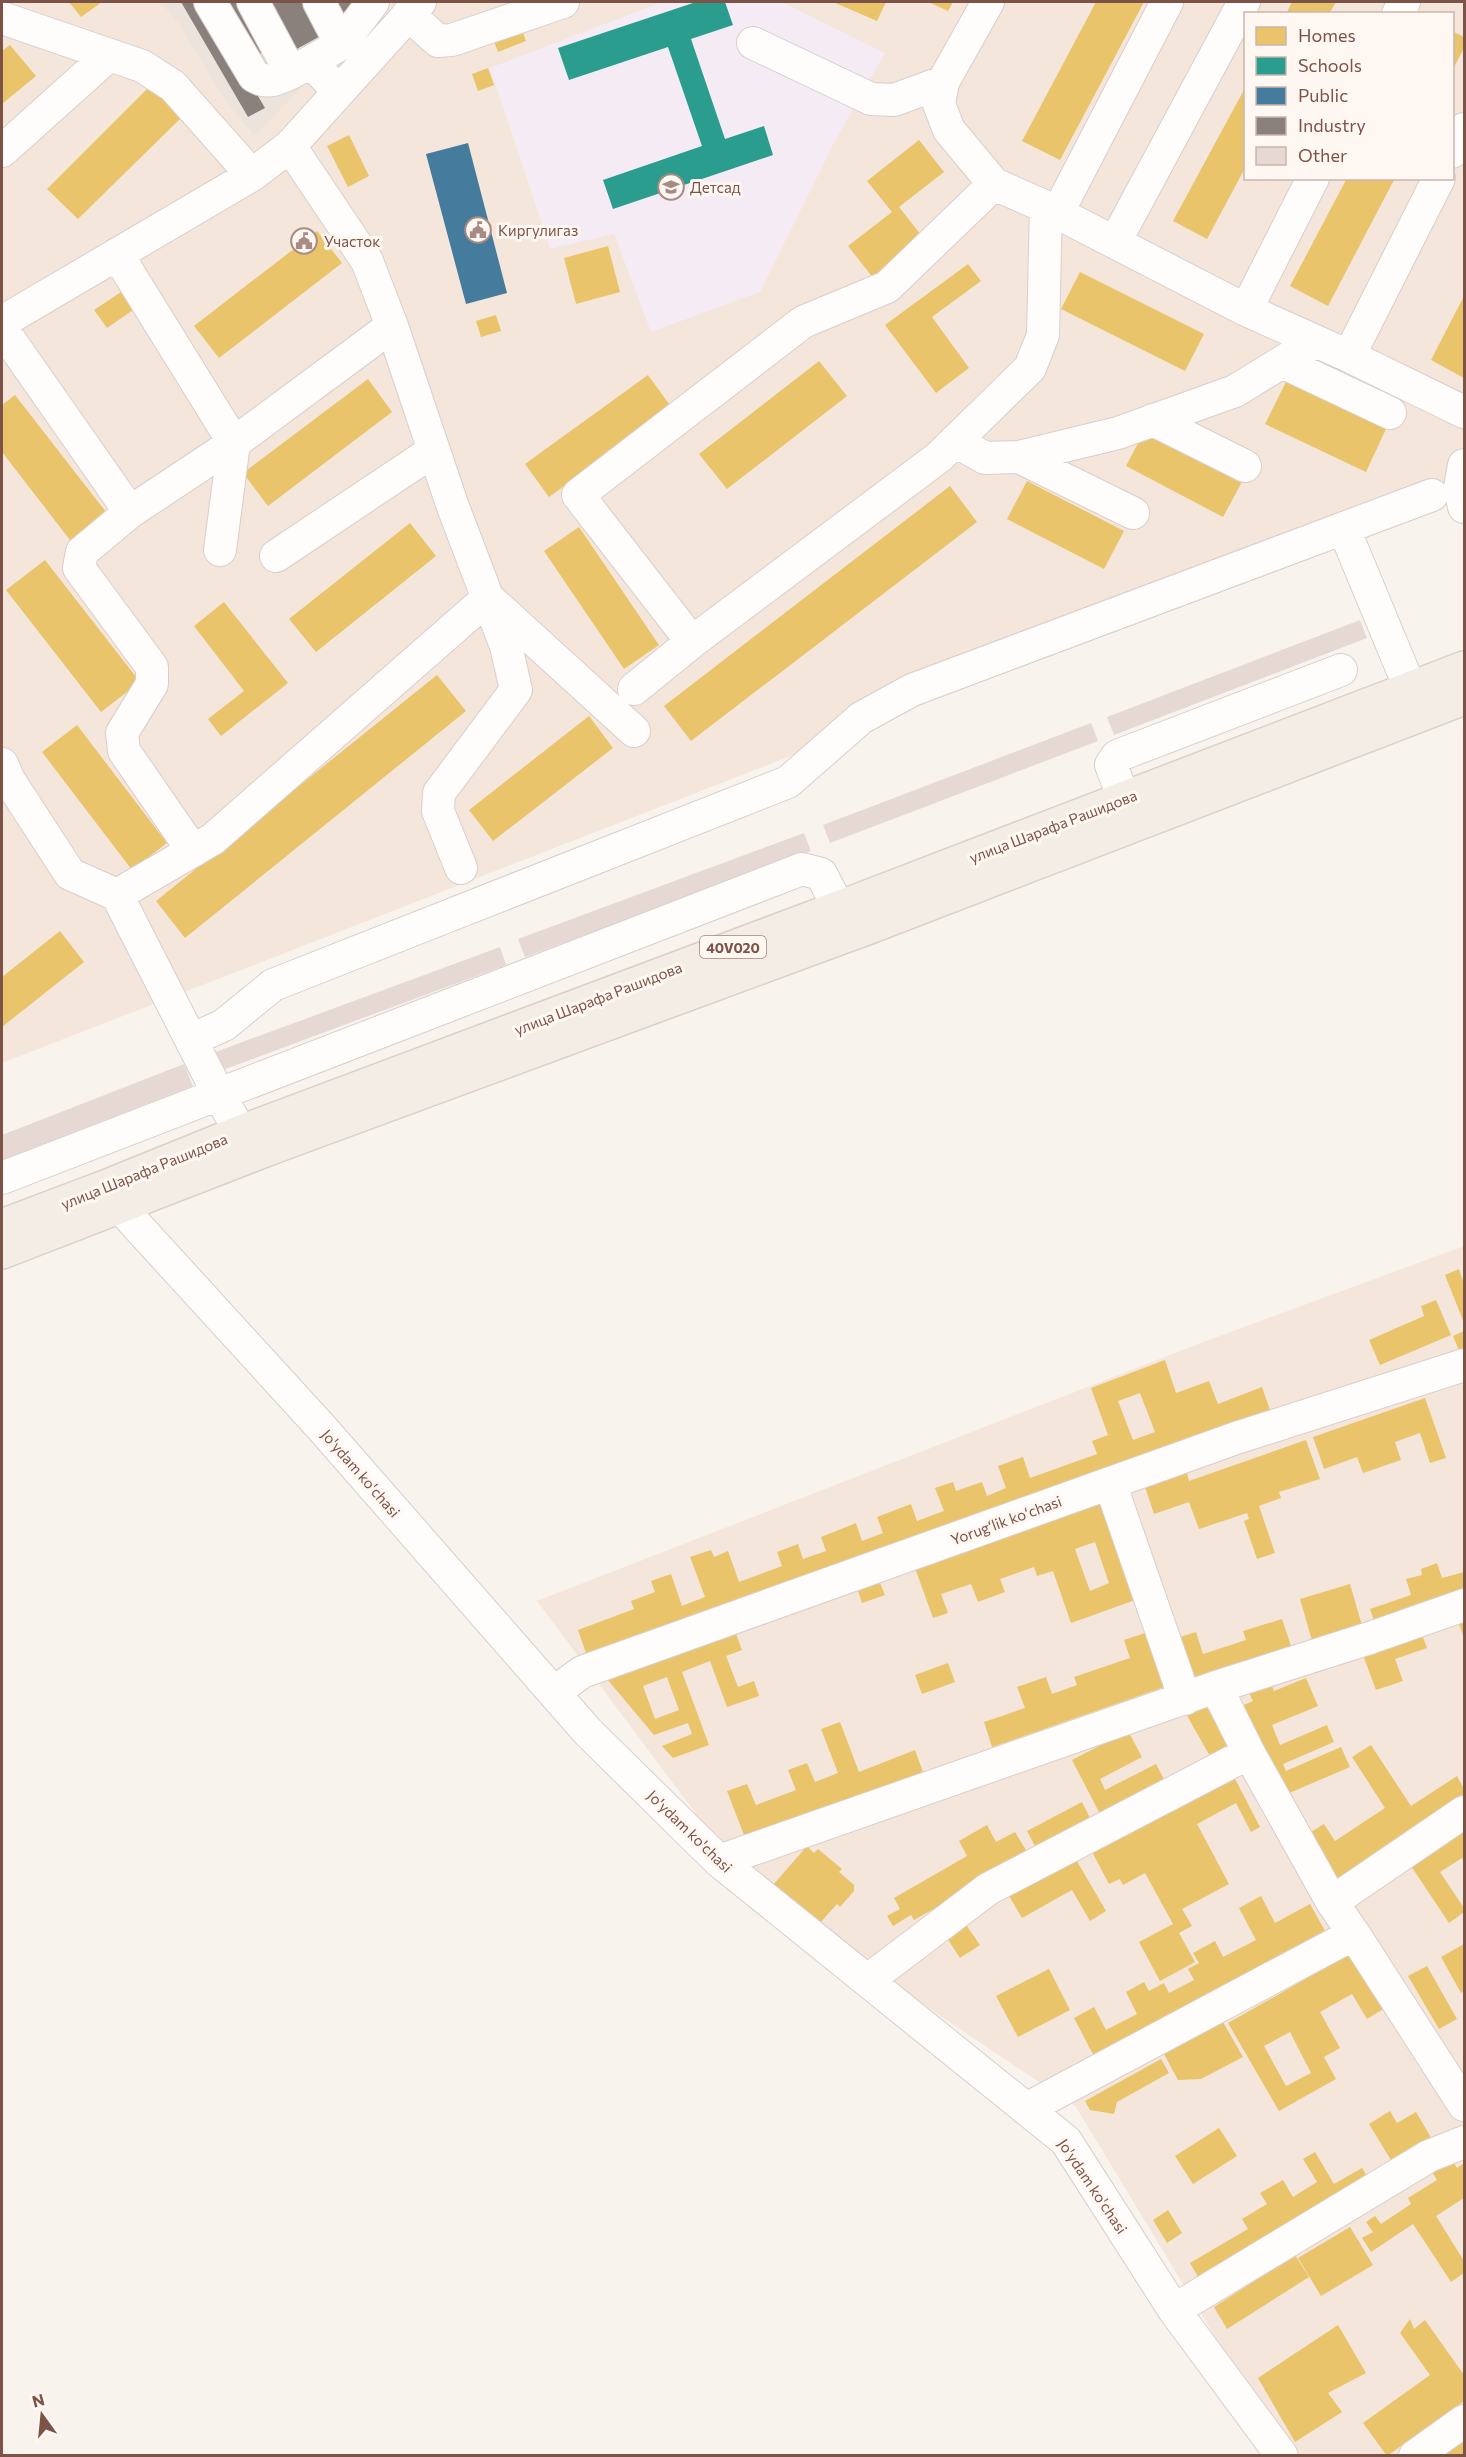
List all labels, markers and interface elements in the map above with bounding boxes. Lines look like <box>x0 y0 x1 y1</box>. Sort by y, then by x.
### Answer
legend <box>1244 12 1454 180</box>
text: Homes <box>1298 24 1356 46</box>
text: Schools <box>1298 54 1362 76</box>
text: Public <box>1298 84 1348 106</box>
text: Industry <box>1298 114 1366 136</box>
text: Other <box>1298 144 1347 166</box>
school or university icon: Детсад <box>656 172 686 202</box>
place label: Детсад <box>690 178 741 196</box>
public building icon: Киргулигаз <box>463 215 493 245</box>
place label: Киргулигаз <box>498 221 578 239</box>
public building icon: Участок <box>289 226 319 256</box>
place label: Участок <box>324 232 380 250</box>
street label: улица Шарафа Рашидова <box>967 786 1139 866</box>
road number: 40V020 <box>700 936 766 958</box>
street label: улица Шарафа Рашидова <box>512 958 684 1038</box>
street label: улица Шарафа Рашидова <box>58 1129 230 1213</box>
street label: Jo'ydam ko'chasi <box>318 1425 404 1521</box>
street label: Yorugʻlik koʻchasi <box>948 1492 1064 1548</box>
street label: Jo'ydam ko'chasi <box>644 1786 736 1876</box>
street label: Jo'ydam ko'chasi <box>1055 2135 1131 2237</box>
north arrow <box>12 2385 72 2445</box>
text: N <box>30 2389 46 2411</box>

